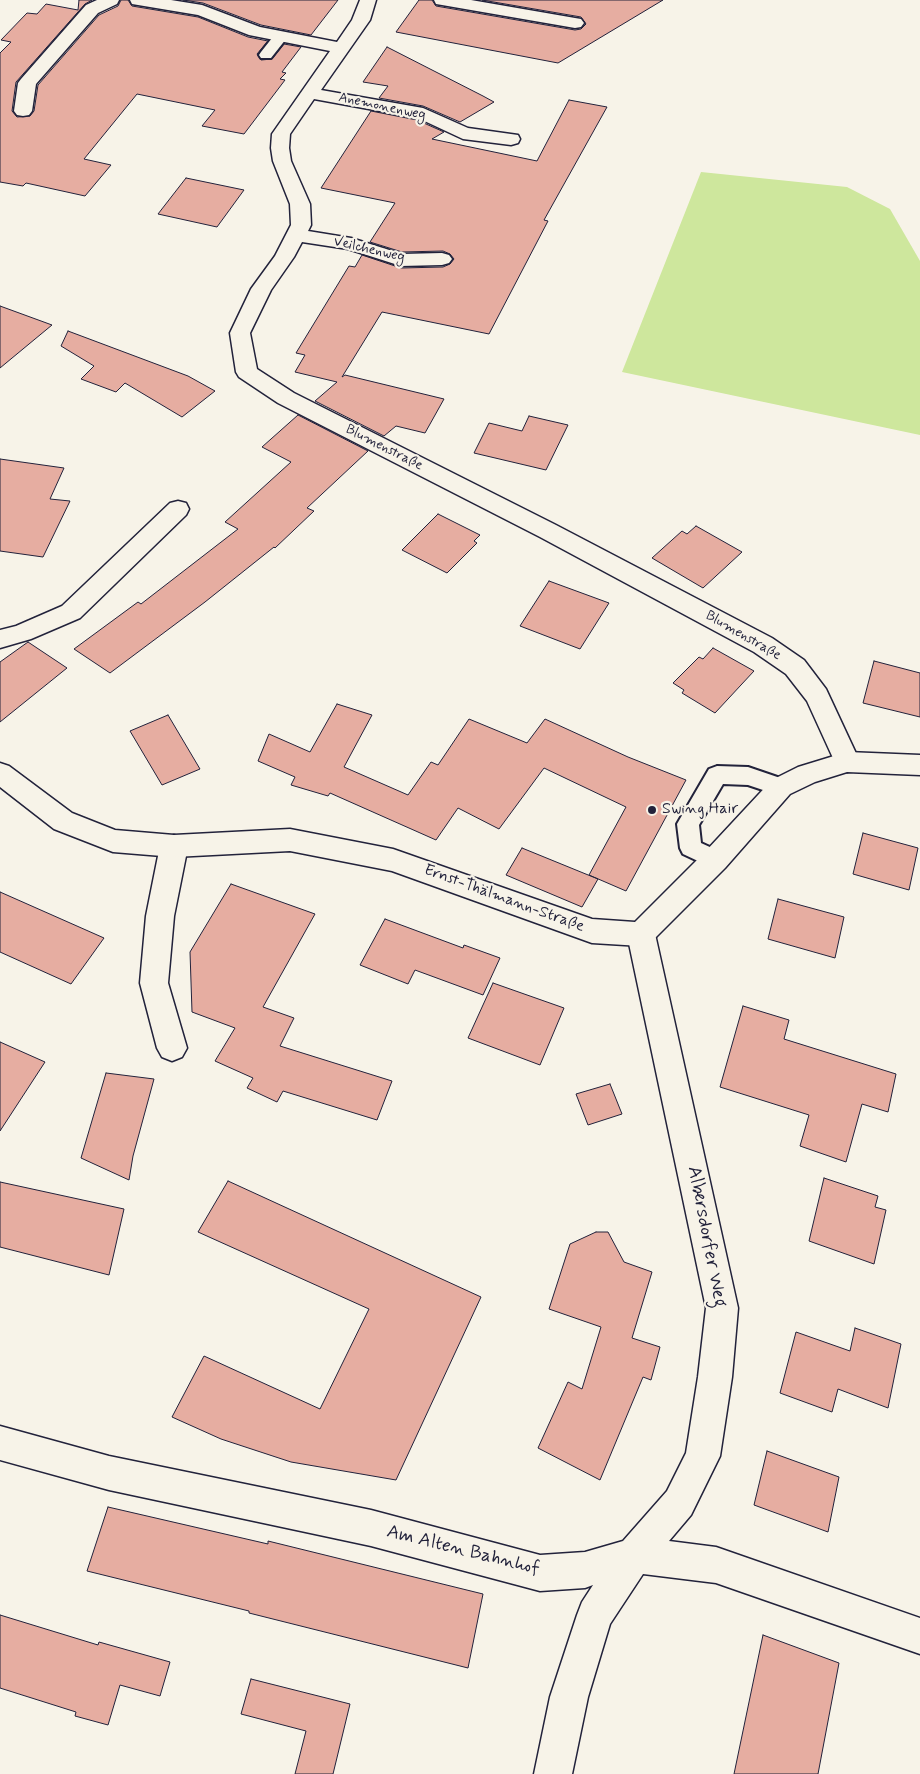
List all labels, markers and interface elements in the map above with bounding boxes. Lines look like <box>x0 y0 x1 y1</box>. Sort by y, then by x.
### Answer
street label: Anemonenweg <box>337 90 427 124</box>
street label: Veilchenweg <box>332 234 406 266</box>
street label: Blumenstraße <box>342 421 426 475</box>
street label: Blumenstraße <box>702 608 784 664</box>
place label: Swing Hair <box>662 800 738 820</box>
marker: Swing Hair <box>646 804 658 816</box>
street label: Ernst-Thälmann-Straße <box>421 861 587 937</box>
street label: Albersdorfer Weg <box>681 1164 731 1310</box>
street label: Am Alten Bahnhof <box>384 1521 542 1581</box>

